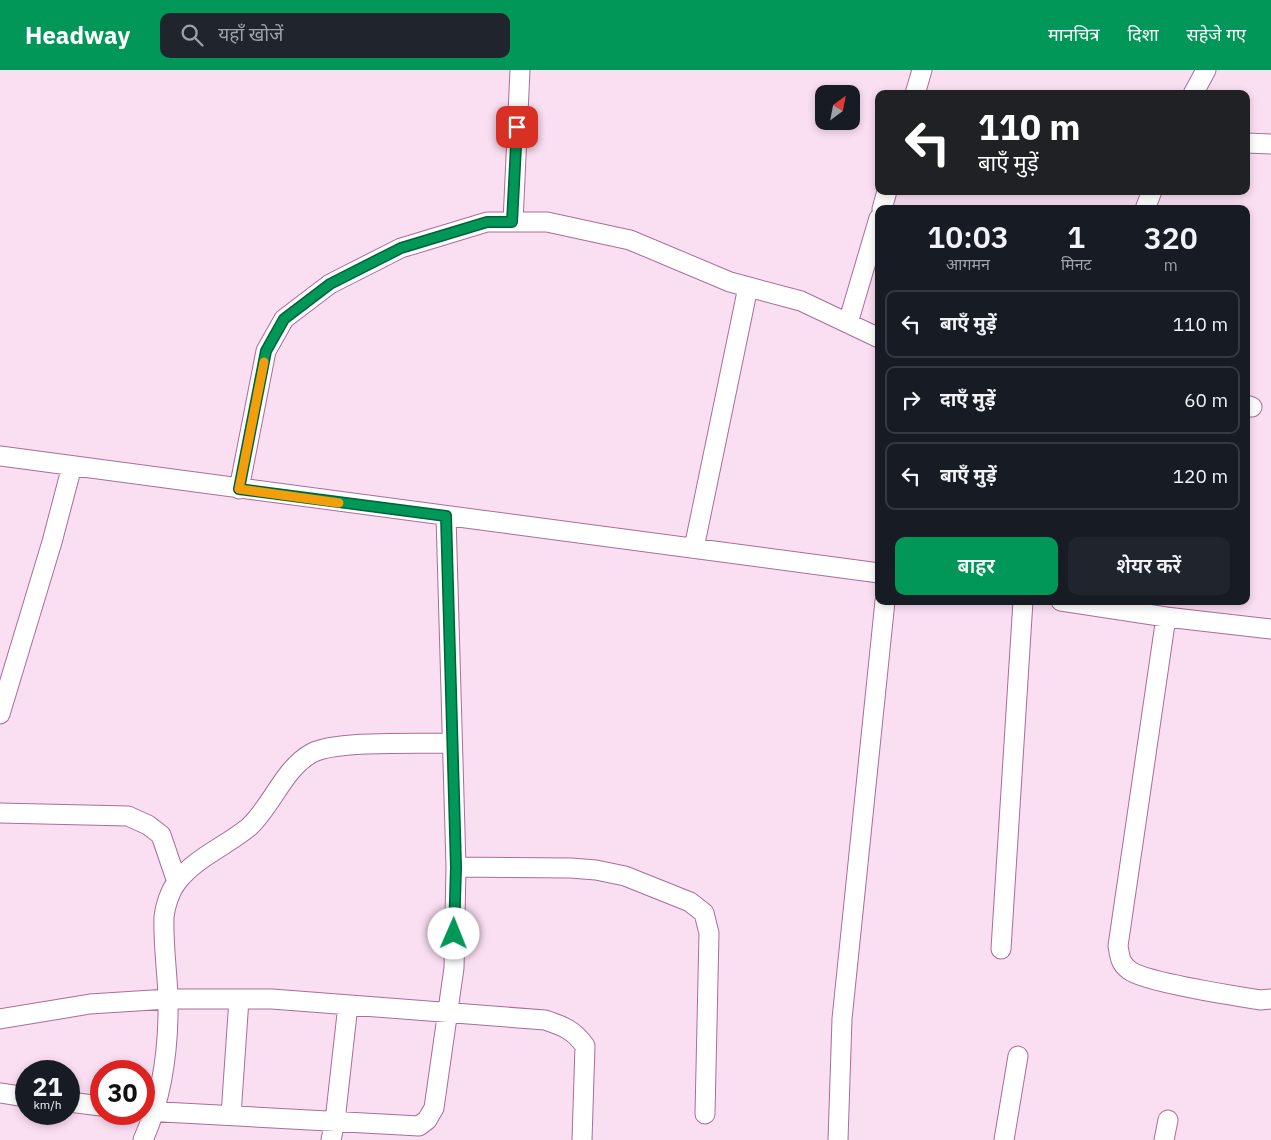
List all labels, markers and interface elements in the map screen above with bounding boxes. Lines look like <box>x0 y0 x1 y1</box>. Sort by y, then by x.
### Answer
search box <box>160 13 510 58</box>
text: Headway <box>25 19 130 51</box>
icon: search <box>178 21 206 49</box>
text: यहाँ खोजें <box>218 22 283 46</box>
text: मानचित्र <box>1048 23 1099 46</box>
text: दिशा <box>1127 23 1159 46</box>
text: सहेजे गए <box>1187 23 1246 46</box>
north arrow <box>815 85 860 130</box>
map controls <box>815 85 860 130</box>
text: 110 m <box>978 104 1081 150</box>
pin <box>496 106 538 148</box>
icon: left <box>895 110 960 175</box>
icon: arrive <box>503 113 531 141</box>
text: बाएँ मुड़ें <box>978 148 1039 177</box>
text: 10:03 <box>927 217 1009 256</box>
text: 1 <box>1067 217 1085 256</box>
text: 320 <box>1144 218 1198 257</box>
text: आगमन <box>946 254 990 274</box>
text: मिनट <box>1061 254 1092 274</box>
text: m <box>1164 255 1178 275</box>
icon: left <box>897 310 925 338</box>
text: बाएँ मुड़ें <box>940 311 997 335</box>
text: 110 m <box>1173 312 1228 336</box>
icon: right <box>897 386 925 414</box>
text: दाएँ मुड़ें <box>940 387 996 411</box>
text: 60 m <box>1184 388 1228 412</box>
icon: left <box>897 462 925 490</box>
text: बाएँ मुड़ें <box>940 463 997 487</box>
text: 120 m <box>1173 464 1228 488</box>
button: बाहर <box>895 537 1058 595</box>
button: शेयर करें <box>1068 537 1230 595</box>
position arrow <box>427 907 479 959</box>
speed limit sign: 30 <box>90 1060 155 1125</box>
text: 21 <box>32 1070 63 1103</box>
text: km/h <box>33 1097 62 1112</box>

